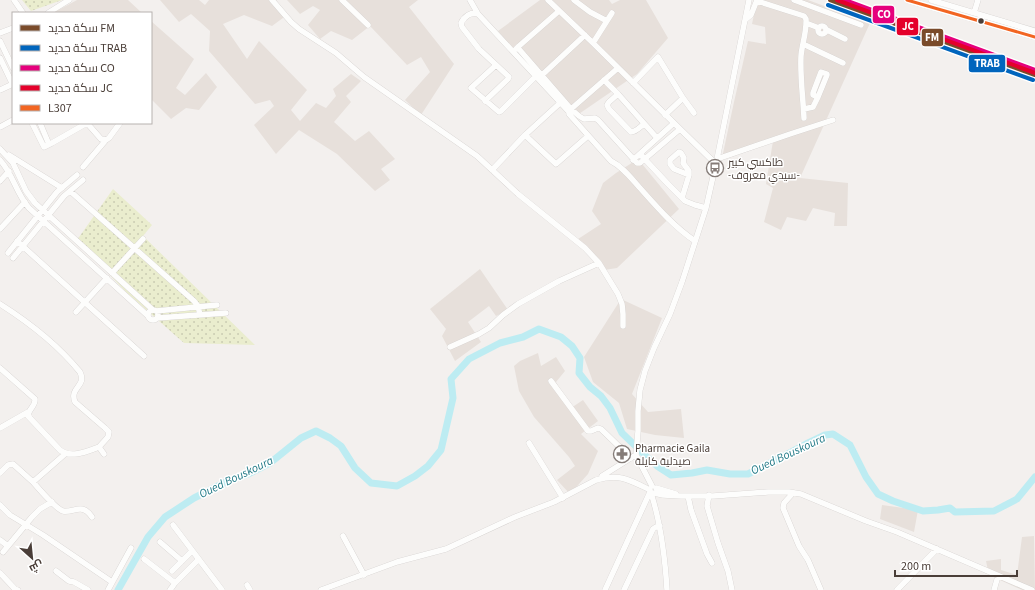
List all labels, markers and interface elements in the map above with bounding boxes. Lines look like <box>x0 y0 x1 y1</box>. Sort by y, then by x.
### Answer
line badge: CO <box>872 5 895 24</box>
text: CO <box>877 7 891 22</box>
legend <box>12 12 152 124</box>
unlabelled marker <box>976 16 986 26</box>
line badge: JC <box>896 17 919 36</box>
text: JC <box>902 19 915 34</box>
text: سكة حديد FM <box>48 20 115 37</box>
line badge: FM <box>921 28 944 47</box>
text: FM <box>925 30 939 45</box>
text: سكة حديد TRAB <box>48 40 127 57</box>
line badge: TRAB <box>968 54 1006 73</box>
text: TRAB <box>974 56 1000 71</box>
text: سكة حديد CO <box>48 60 115 77</box>
text: سكة حديد JC <box>48 80 113 97</box>
text: L307 <box>48 100 72 117</box>
place label: طاكسي كبير -سيدي معروف- <box>727 155 800 184</box>
bus stop icon: طاكسي كبير -سيدي معروف- <box>705 158 725 178</box>
water label: Oued Bouskoura <box>748 429 829 479</box>
place label: Pharmacie Gaila صيدلية كايلة <box>635 441 710 469</box>
pharmacy icon: Pharmacie Gaila صيدلية كايلة <box>612 444 632 464</box>
water label: Oued Bouskoura <box>196 452 277 503</box>
north arrow <box>12 538 52 578</box>
scale bar <box>895 552 1017 578</box>
text: ش <box>27 557 46 576</box>
text: 200 m <box>901 558 931 575</box>

